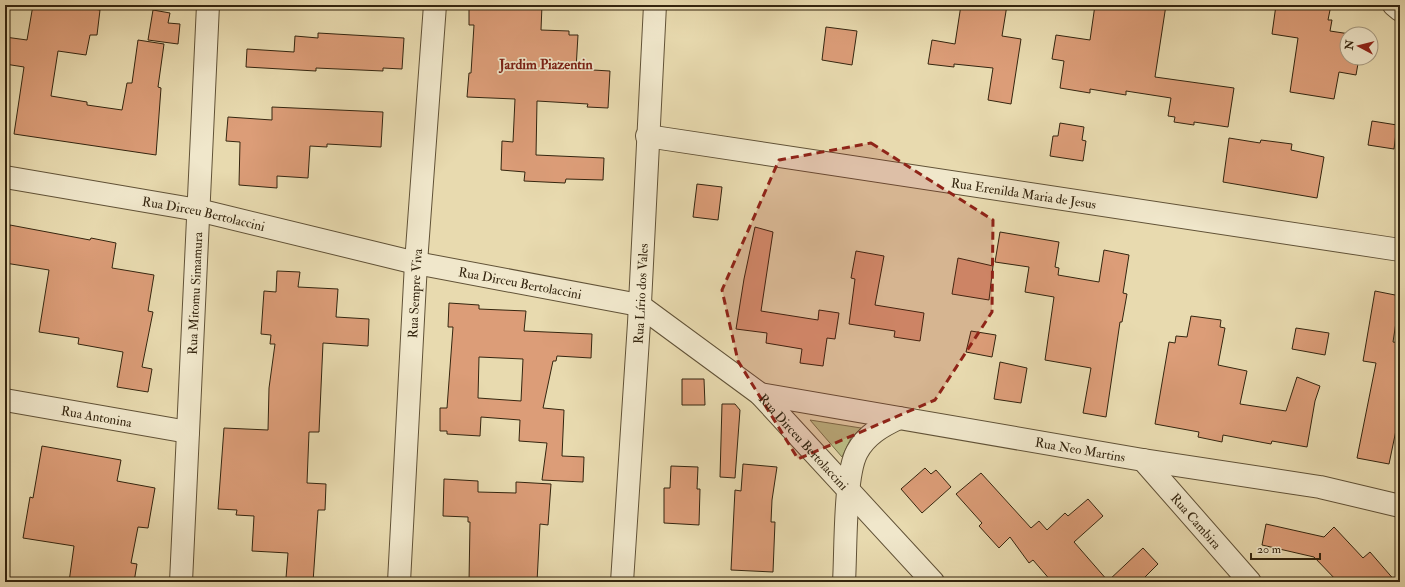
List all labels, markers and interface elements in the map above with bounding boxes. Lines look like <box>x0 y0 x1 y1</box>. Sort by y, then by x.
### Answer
north arrow <box>1339 26 1379 66</box>
text: N <box>1342 38 1357 52</box>
district label: Jardim Piazentin <box>498 56 594 74</box>
street label: Rua Erenilda Maria de Jesus <box>950 175 1098 213</box>
street label: Rua Dirceu Bertolaccini <box>141 194 267 235</box>
street label: Rua Mitomu Simamura <box>185 231 206 355</box>
street label: Rua Lírio dos Vales <box>631 242 652 344</box>
street label: Rua Sempre Viva <box>405 247 426 339</box>
street label: Rua Dirceu Bertolaccini <box>457 264 583 303</box>
street label: Rua Dirceu Bertolaccini <box>755 391 852 494</box>
street label: Rua Antonina <box>60 403 134 431</box>
street label: Rua Neo Martins <box>1034 435 1127 466</box>
street label: Rua Cambira <box>1167 490 1225 553</box>
scale bar <box>1251 535 1320 561</box>
text: 20 m <box>1257 542 1282 557</box>

